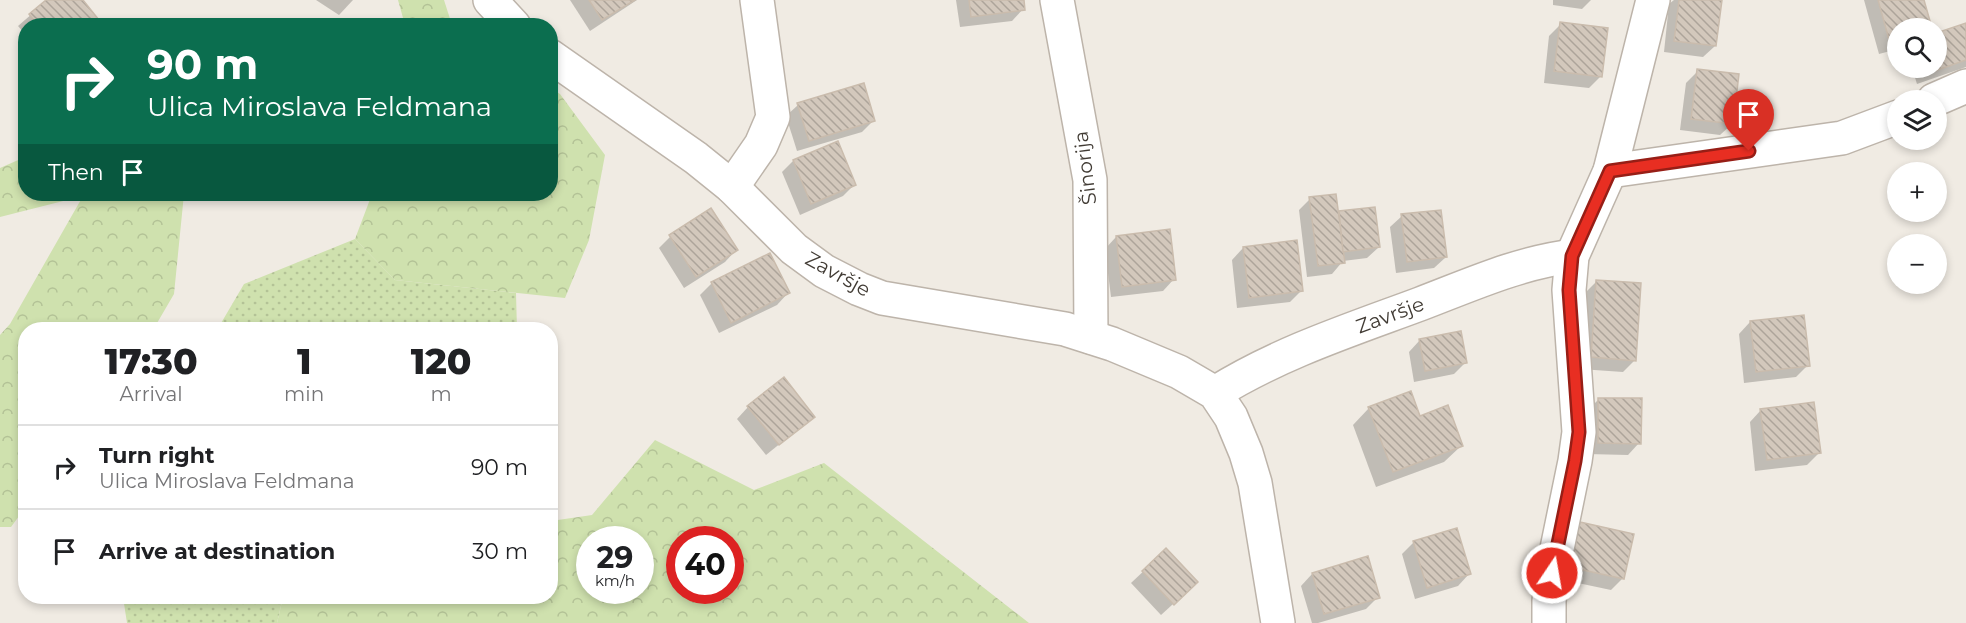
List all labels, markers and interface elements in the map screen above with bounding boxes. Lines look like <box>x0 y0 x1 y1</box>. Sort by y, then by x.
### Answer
map controls <box>1887 18 1947 294</box>
button: search <box>1887 18 1947 78</box>
text: 90 m <box>147 38 258 90</box>
icon: right <box>48 42 126 120</box>
pin <box>1723 89 1774 151</box>
text: Ulica Miroslava Feldmana <box>147 90 492 123</box>
button: layers <box>1887 90 1947 150</box>
icon: arrive <box>1732 98 1765 131</box>
street label: Šinorija <box>1069 130 1101 206</box>
icon: arrive <box>116 156 149 189</box>
text: Then <box>48 159 104 186</box>
button: + <box>1887 162 1947 222</box>
button: − <box>1887 234 1947 294</box>
street label: Završje <box>801 246 875 302</box>
street label: Završje <box>1353 292 1427 338</box>
text: 17:30 <box>104 339 198 383</box>
text: 1 <box>297 339 311 383</box>
text: 120 <box>411 339 472 383</box>
text: Arrival <box>120 382 183 406</box>
text: min <box>284 382 324 406</box>
text: m <box>430 382 452 406</box>
text: Turn right <box>99 442 214 469</box>
icon: right <box>48 451 81 484</box>
text: 90 m <box>471 454 528 481</box>
text: Ulica Miroslava Feldmana <box>99 469 355 493</box>
speed limit sign: 40 <box>666 526 744 604</box>
icon: arrive <box>48 535 81 568</box>
text: Arrive at destination <box>99 538 335 565</box>
text: 30 m <box>472 538 528 565</box>
text: 29 <box>597 539 633 576</box>
position arrow <box>1520 541 1584 605</box>
text: km/h <box>595 571 635 590</box>

